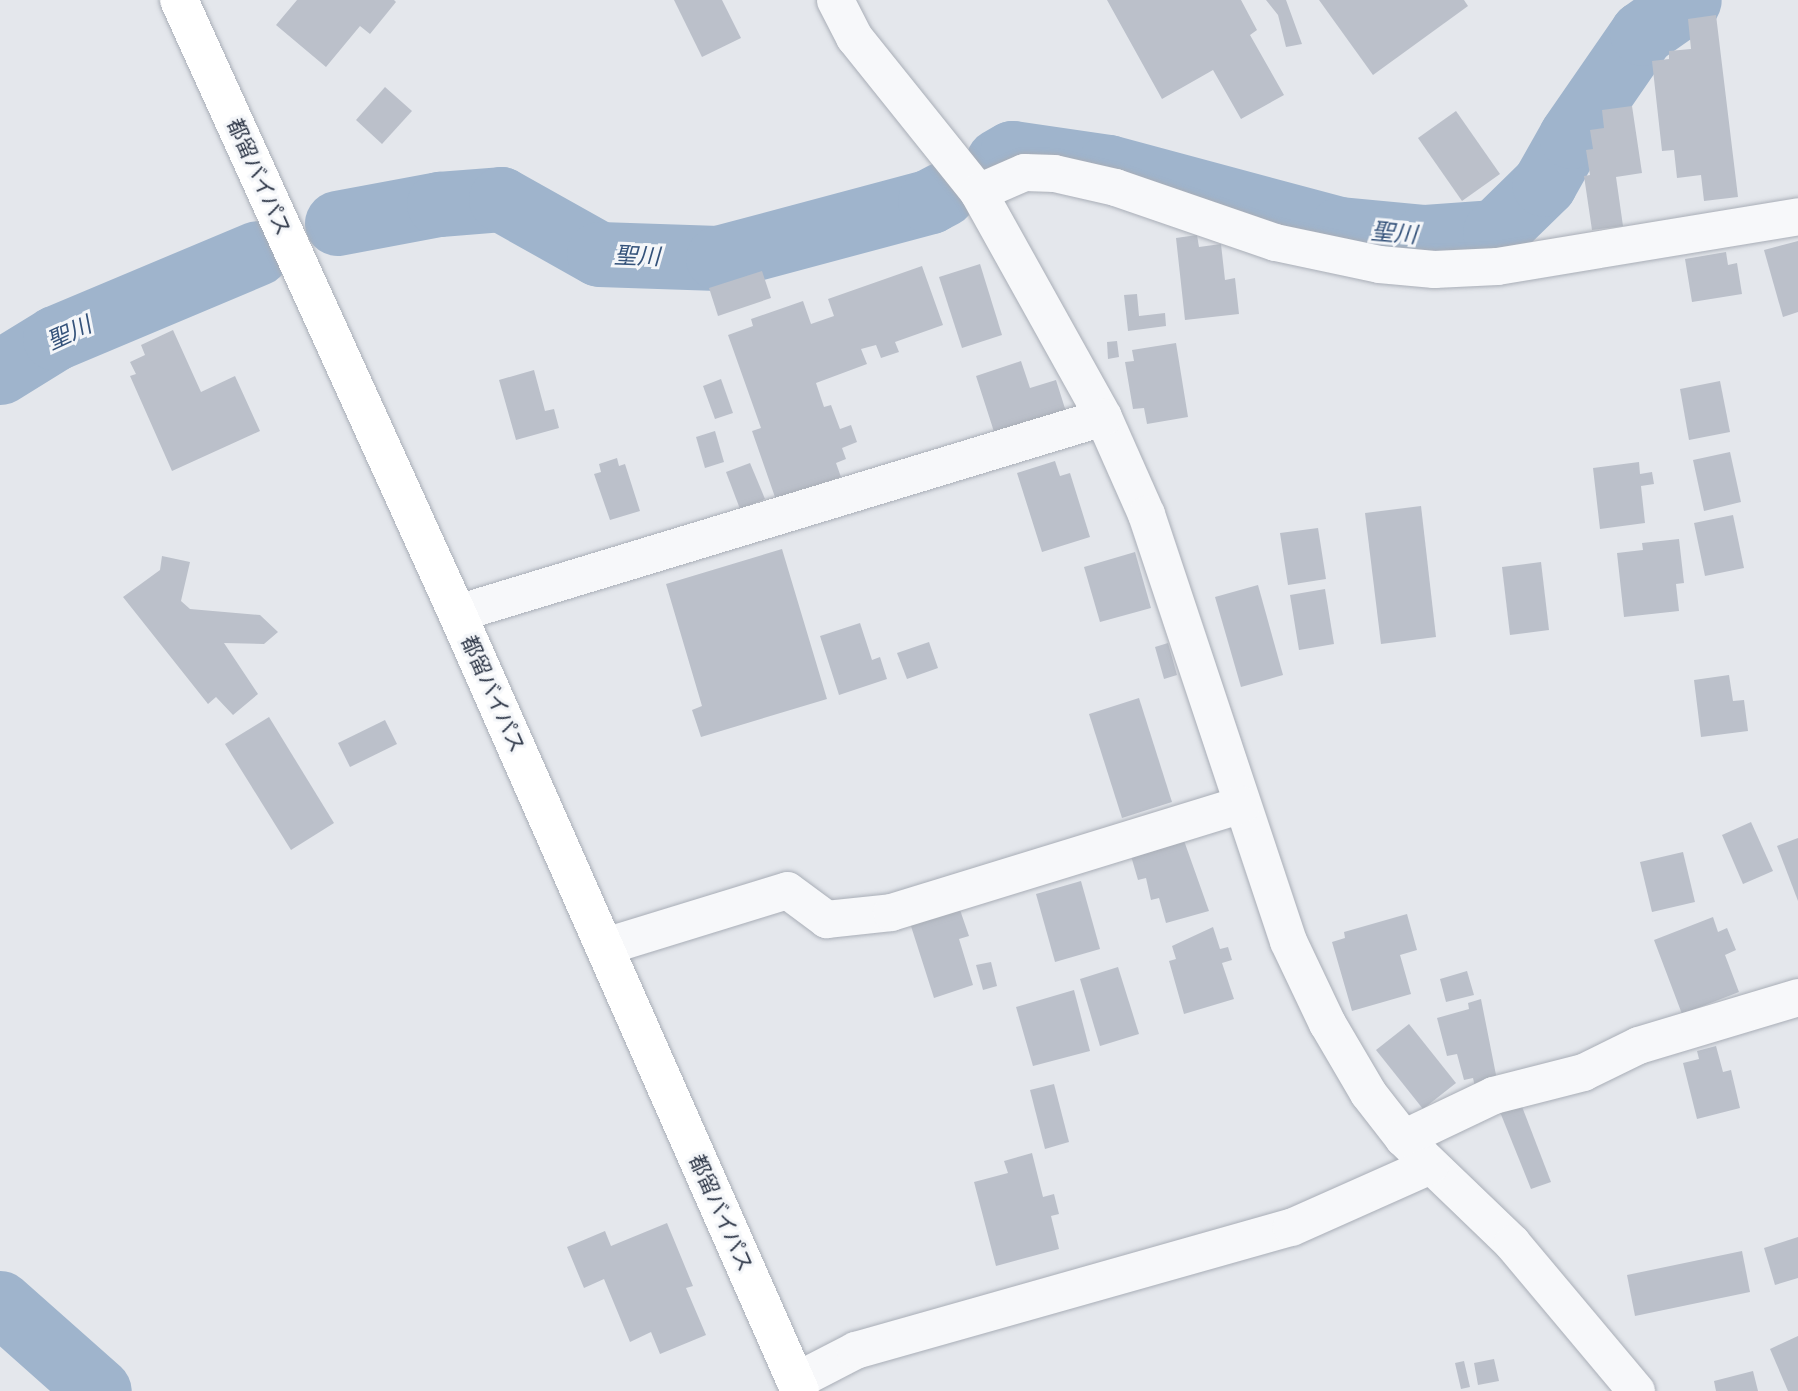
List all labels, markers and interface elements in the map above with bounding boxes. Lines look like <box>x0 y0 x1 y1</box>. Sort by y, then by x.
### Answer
street label: 都留バイパス <box>222 114 296 240</box>
water label: 聖川 <box>1370 217 1418 249</box>
water label: 聖川 <box>614 241 660 271</box>
water label: 聖川 <box>42 311 96 355</box>
street label: 都留バイパス <box>456 631 530 757</box>
street label: 都留バイパス <box>684 1150 758 1276</box>

